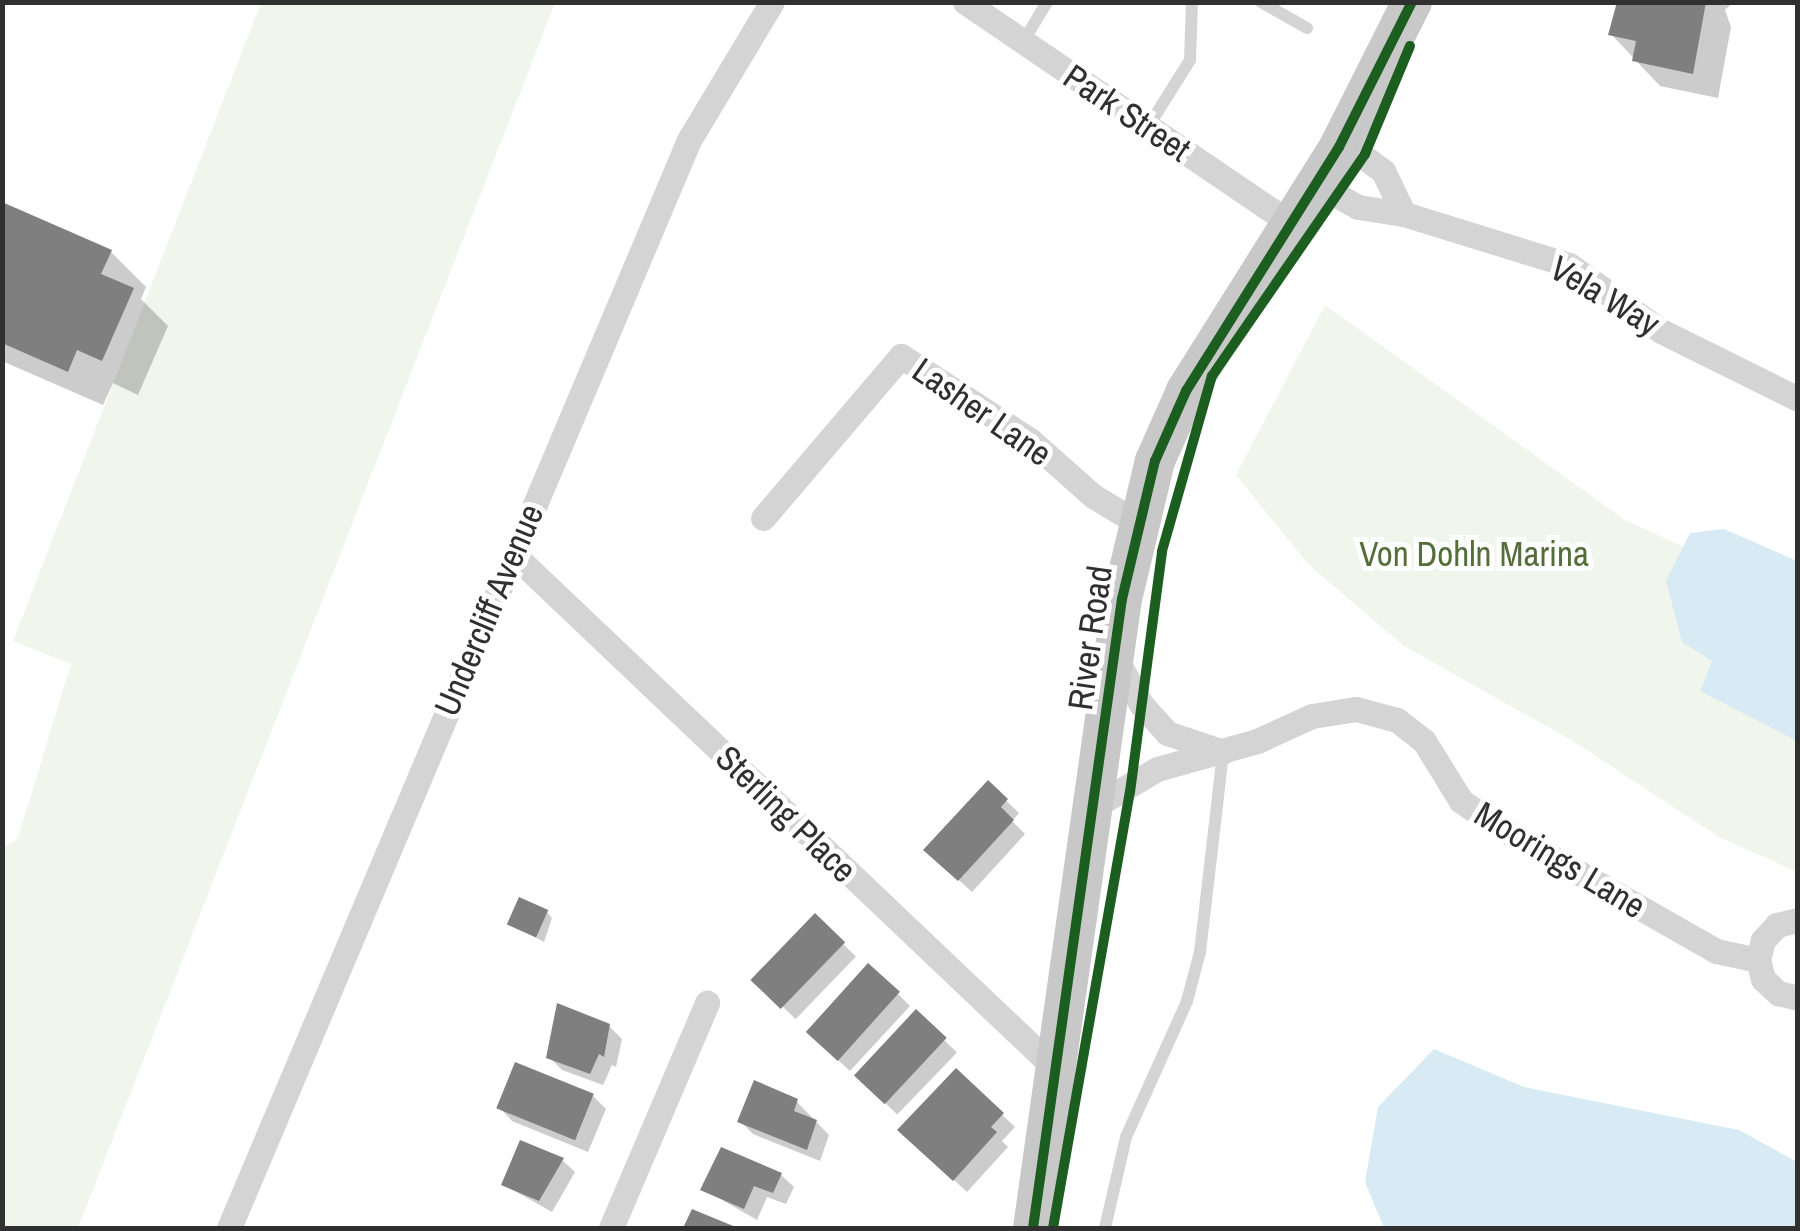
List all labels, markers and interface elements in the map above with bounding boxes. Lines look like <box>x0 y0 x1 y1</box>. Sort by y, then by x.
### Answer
street label: Park Street <box>1056 55 1198 171</box>
street label: Vela Way <box>1543 247 1667 345</box>
street label: Lasher Lane <box>905 349 1059 475</box>
street label: Undercliff Avenue <box>425 497 553 723</box>
park label: Von Dohln Marina <box>1359 533 1589 575</box>
street label: River Road <box>1059 563 1121 713</box>
street label: Sterling Place <box>707 737 865 891</box>
street label: Moorings Lane <box>1467 793 1653 927</box>

